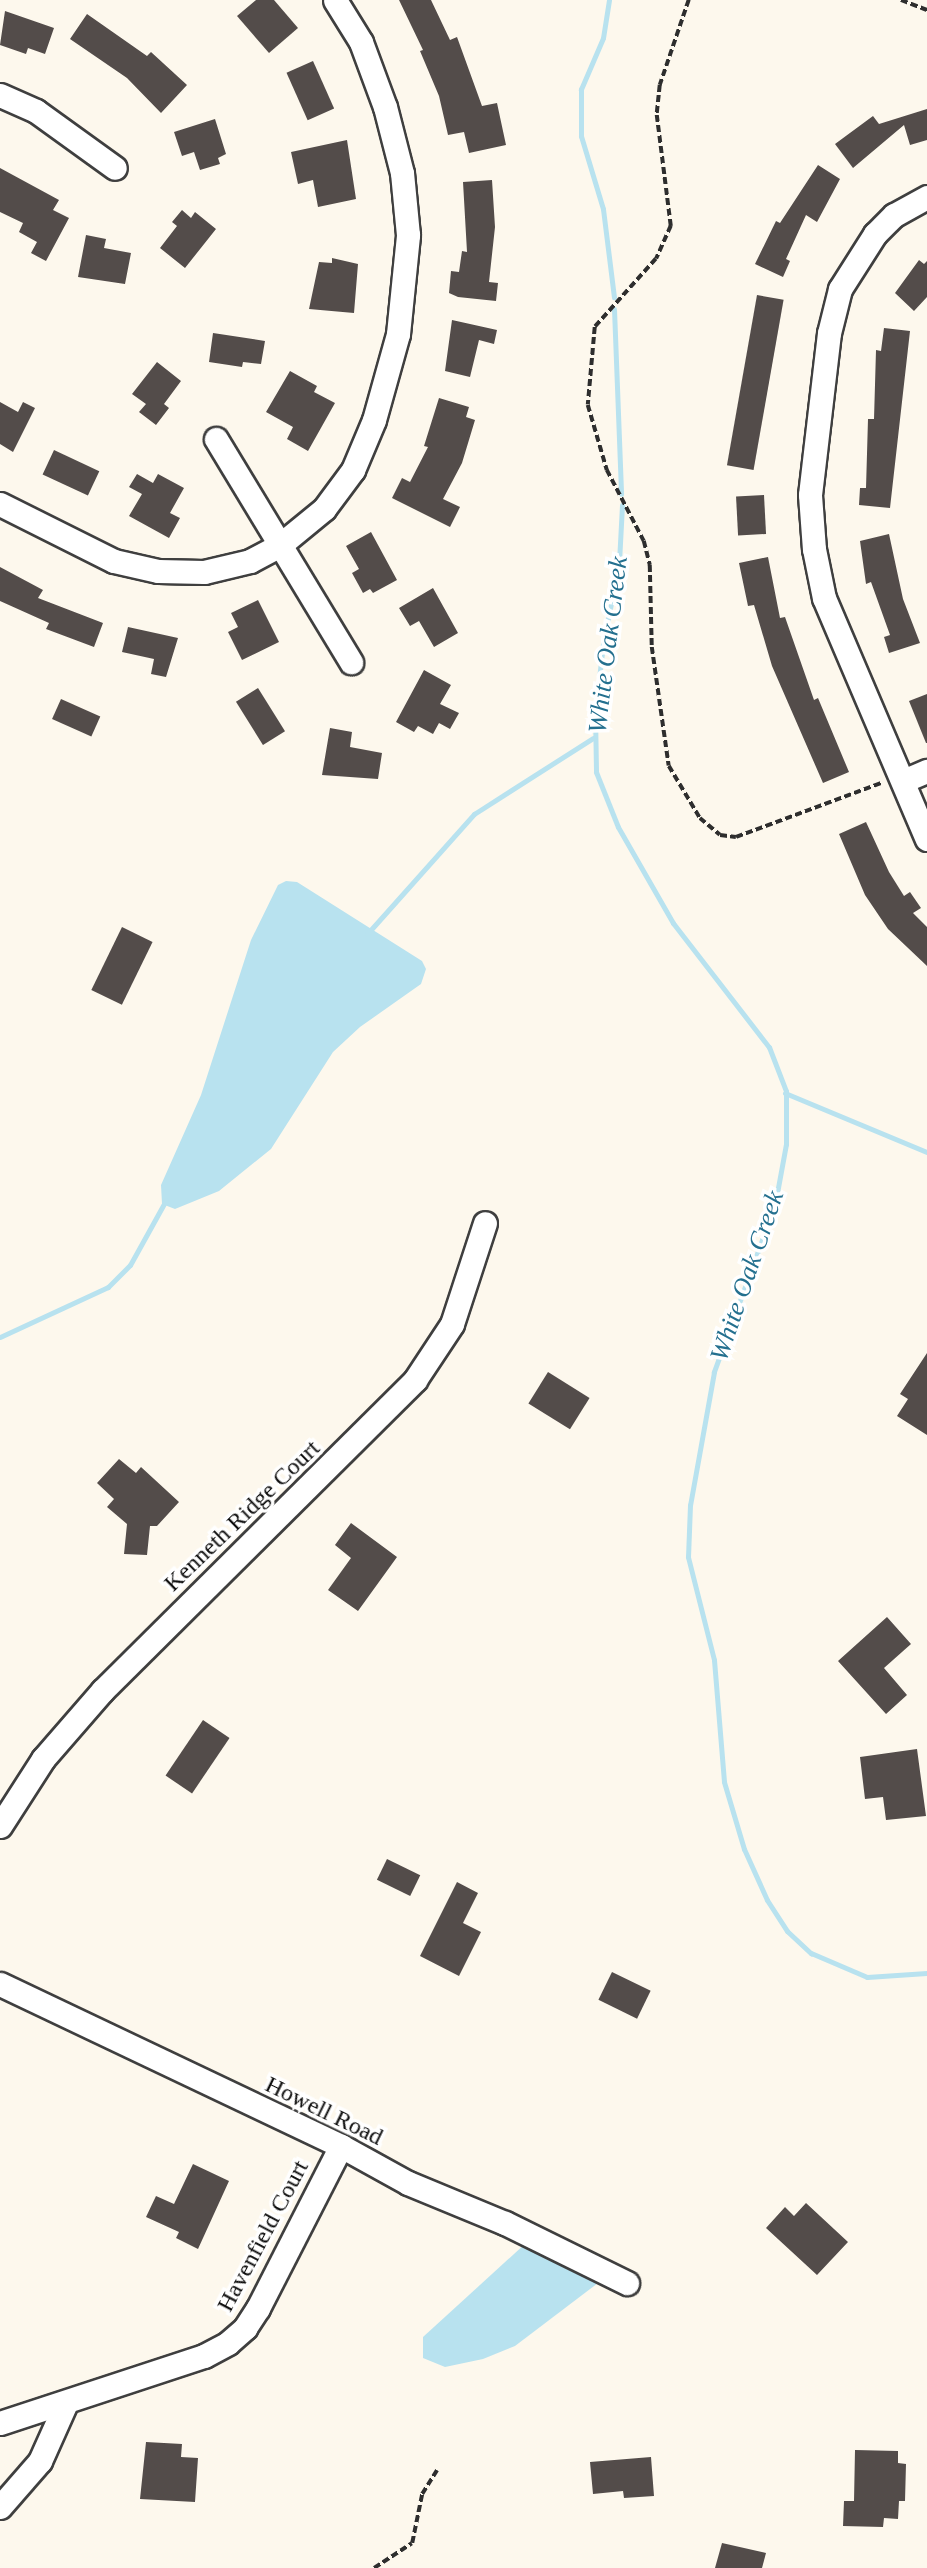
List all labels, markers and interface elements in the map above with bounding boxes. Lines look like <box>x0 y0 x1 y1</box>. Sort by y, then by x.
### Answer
water label: White Oak Creek <box>582 555 634 735</box>
water label: White Oak Creek <box>703 1187 791 1365</box>
street label: Kenneth Ridge Court <box>158 1434 326 1598</box>
street label: Howell Road <box>260 2070 388 2152</box>
street label: Havenfield Court <box>211 2155 315 2317</box>

